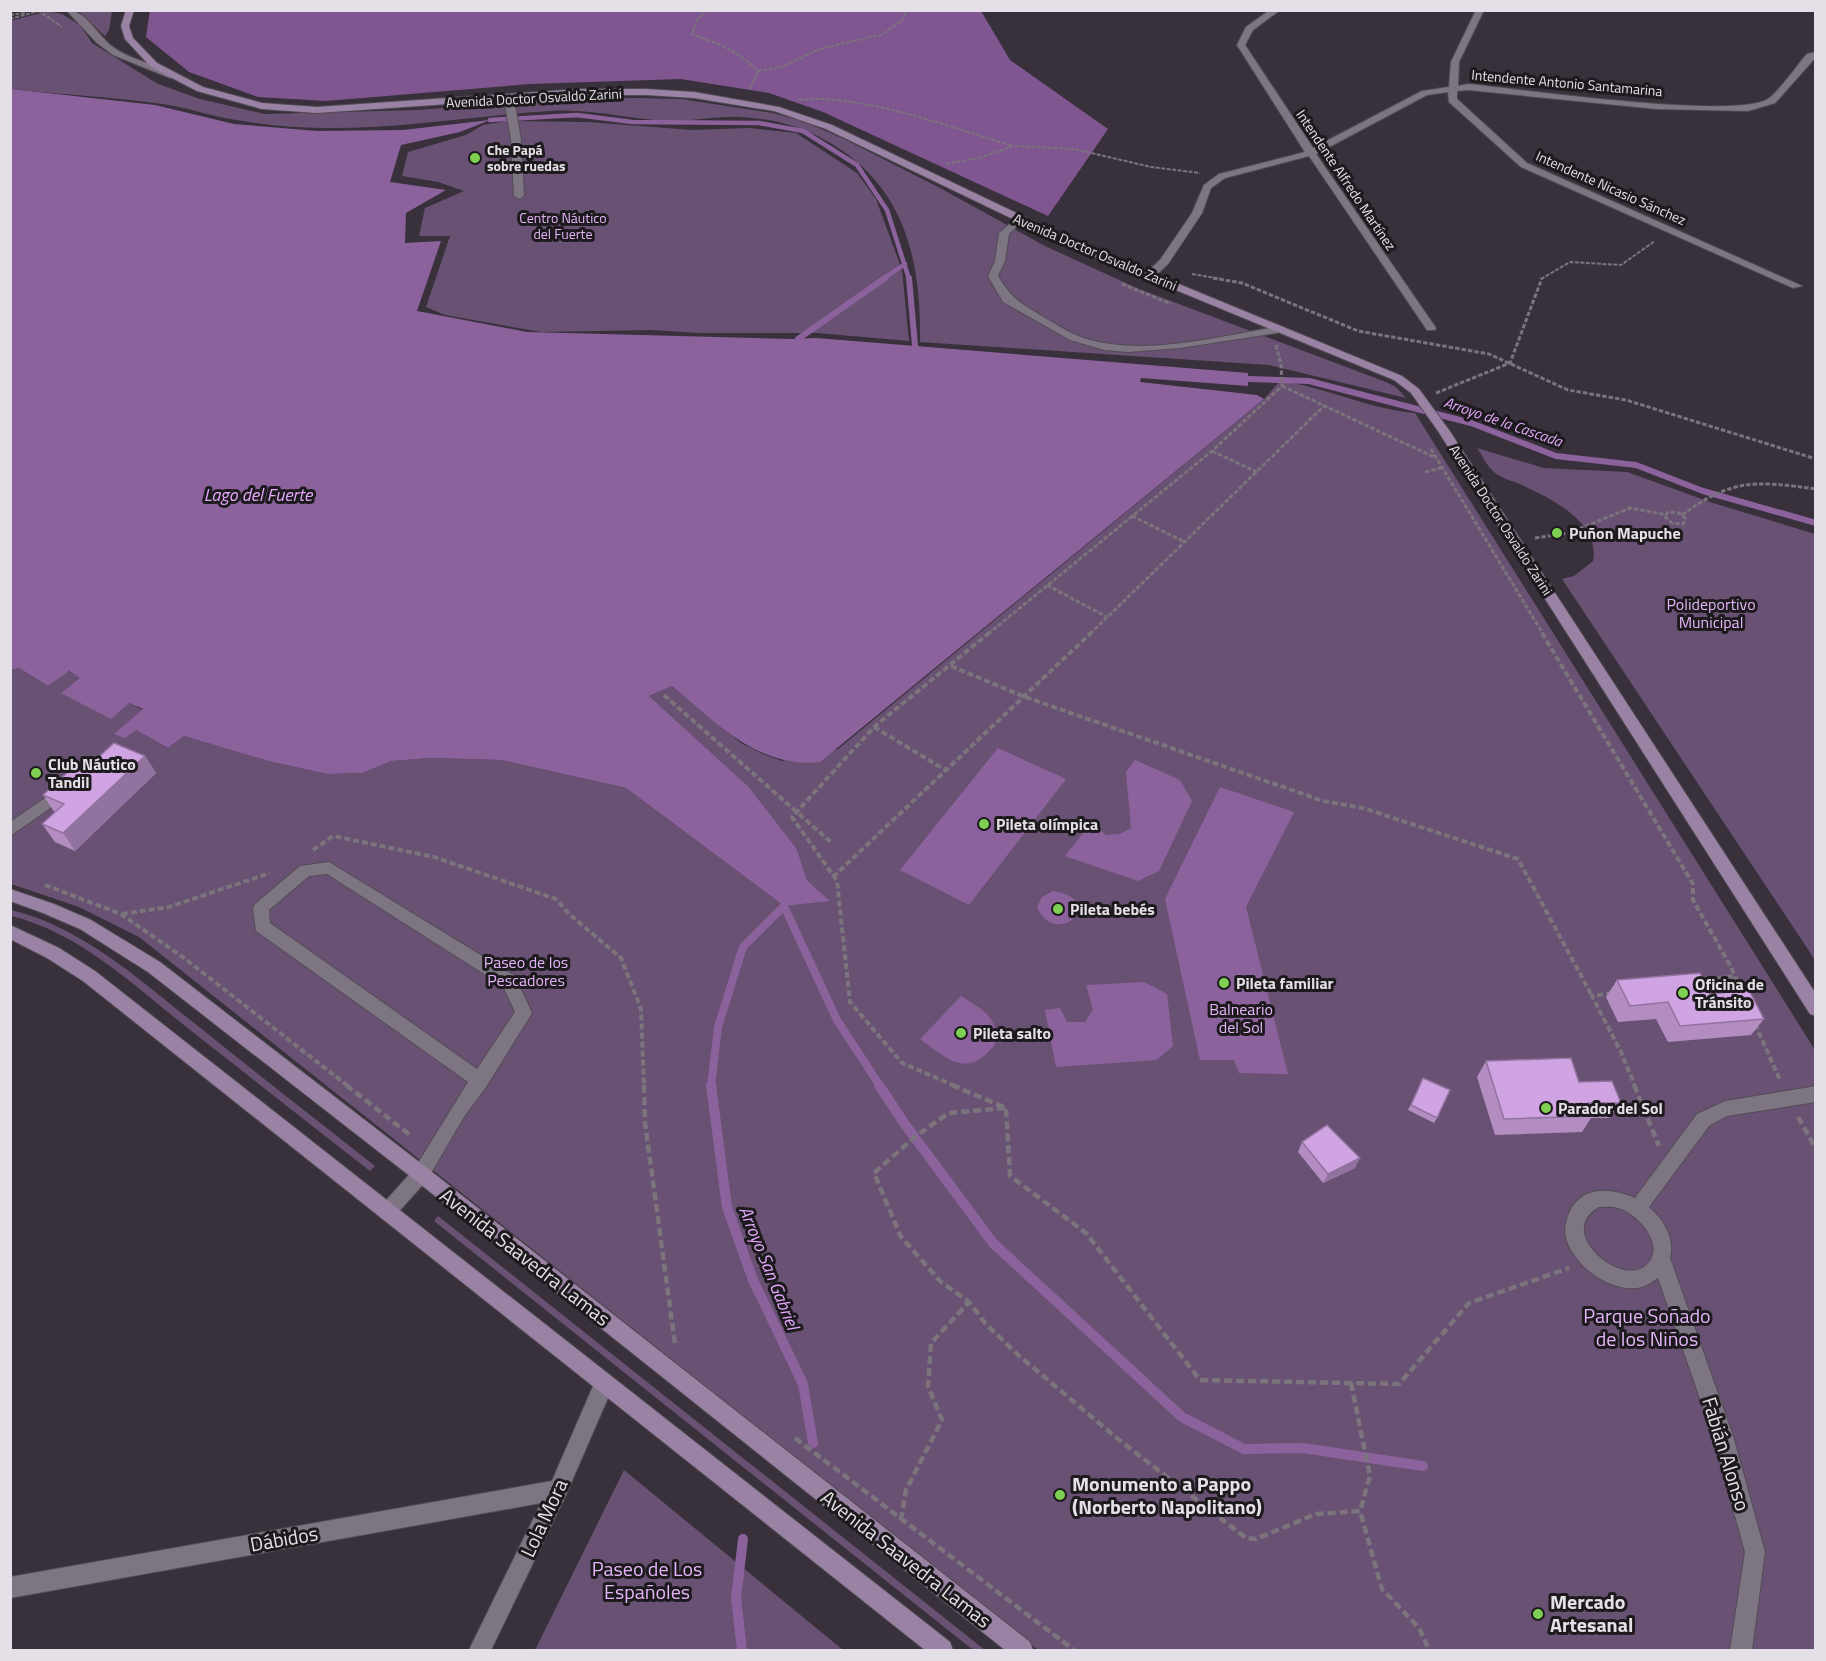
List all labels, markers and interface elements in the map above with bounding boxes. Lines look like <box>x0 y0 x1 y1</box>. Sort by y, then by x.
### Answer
street label: Intendente Antonio Santamarina <box>1471 64 1663 101</box>
street label: Avenida Doctor Osvaldo Zarini <box>446 82 622 113</box>
street label: Intendente Alfredo Martínez <box>1291 105 1401 254</box>
place label: Che Papá sobre ruedas <box>487 139 566 176</box>
street label: Intendente Nicasio Sánchez <box>1533 145 1690 230</box>
marker: Che Papá sobre ruedas <box>468 151 482 165</box>
park label: Centro Náutico del Fuerte <box>519 207 607 244</box>
street label: Avenida Doctor Osvaldo Zarini <box>1010 207 1180 296</box>
water label: Arroyo de la Cascada <box>1441 391 1567 453</box>
street label: Avenida Doctor Osvaldo Zarini <box>1445 440 1558 599</box>
water label: Lago del Fuerte <box>204 481 314 508</box>
place label: Puñon Mapuche <box>1569 521 1681 545</box>
marker: Puñon Mapuche <box>1550 526 1564 540</box>
park label: Polideportivo Municipal <box>1666 592 1756 634</box>
place label: Club Náutico Tandil <box>48 752 136 794</box>
marker: Club Náutico Tandil <box>29 766 43 780</box>
place label: Pileta olímpica <box>996 812 1098 836</box>
marker: Pileta olímpica <box>977 817 991 831</box>
place label: Pileta bebés <box>1070 897 1155 921</box>
marker: Pileta bebés <box>1051 902 1065 916</box>
park label: Paseo de los Pescadores <box>484 950 568 992</box>
place label: Pileta familiar <box>1236 971 1334 995</box>
place label: Oficina de Tránsito <box>1695 972 1764 1014</box>
marker: Pileta familiar <box>1217 976 1231 990</box>
marker: Oficina de Tránsito <box>1676 986 1690 1000</box>
park label: Balneario del Sol <box>1209 997 1273 1039</box>
place label: Pileta salto <box>973 1021 1051 1045</box>
marker: Pileta salto <box>954 1026 968 1040</box>
place label: Parador del Sol <box>1558 1096 1663 1120</box>
marker: Parador del Sol <box>1539 1101 1553 1115</box>
street label: Avenida Saavedra Lamas <box>433 1180 617 1333</box>
water label: Arroyo San Gabriel <box>732 1202 807 1336</box>
park label: Parque Soñado de los Niños <box>1583 1300 1711 1354</box>
street label: Fabián Alonso <box>1694 1393 1758 1515</box>
place label: Monumento a Pappo (Norberto Napolitano) <box>1072 1468 1262 1522</box>
street label: Lola Mora <box>512 1473 575 1562</box>
street label: Avenida Saavedra Lamas <box>814 1482 998 1635</box>
marker: Monumento a Pappo (Norberto Napolitano) <box>1053 1488 1067 1502</box>
street label: Dábidos <box>248 1517 320 1560</box>
park label: Paseo de Los Españoles <box>592 1553 702 1607</box>
place label: Mercado Artesanal <box>1550 1586 1633 1640</box>
marker: Mercado Artesanal <box>1531 1607 1545 1621</box>

